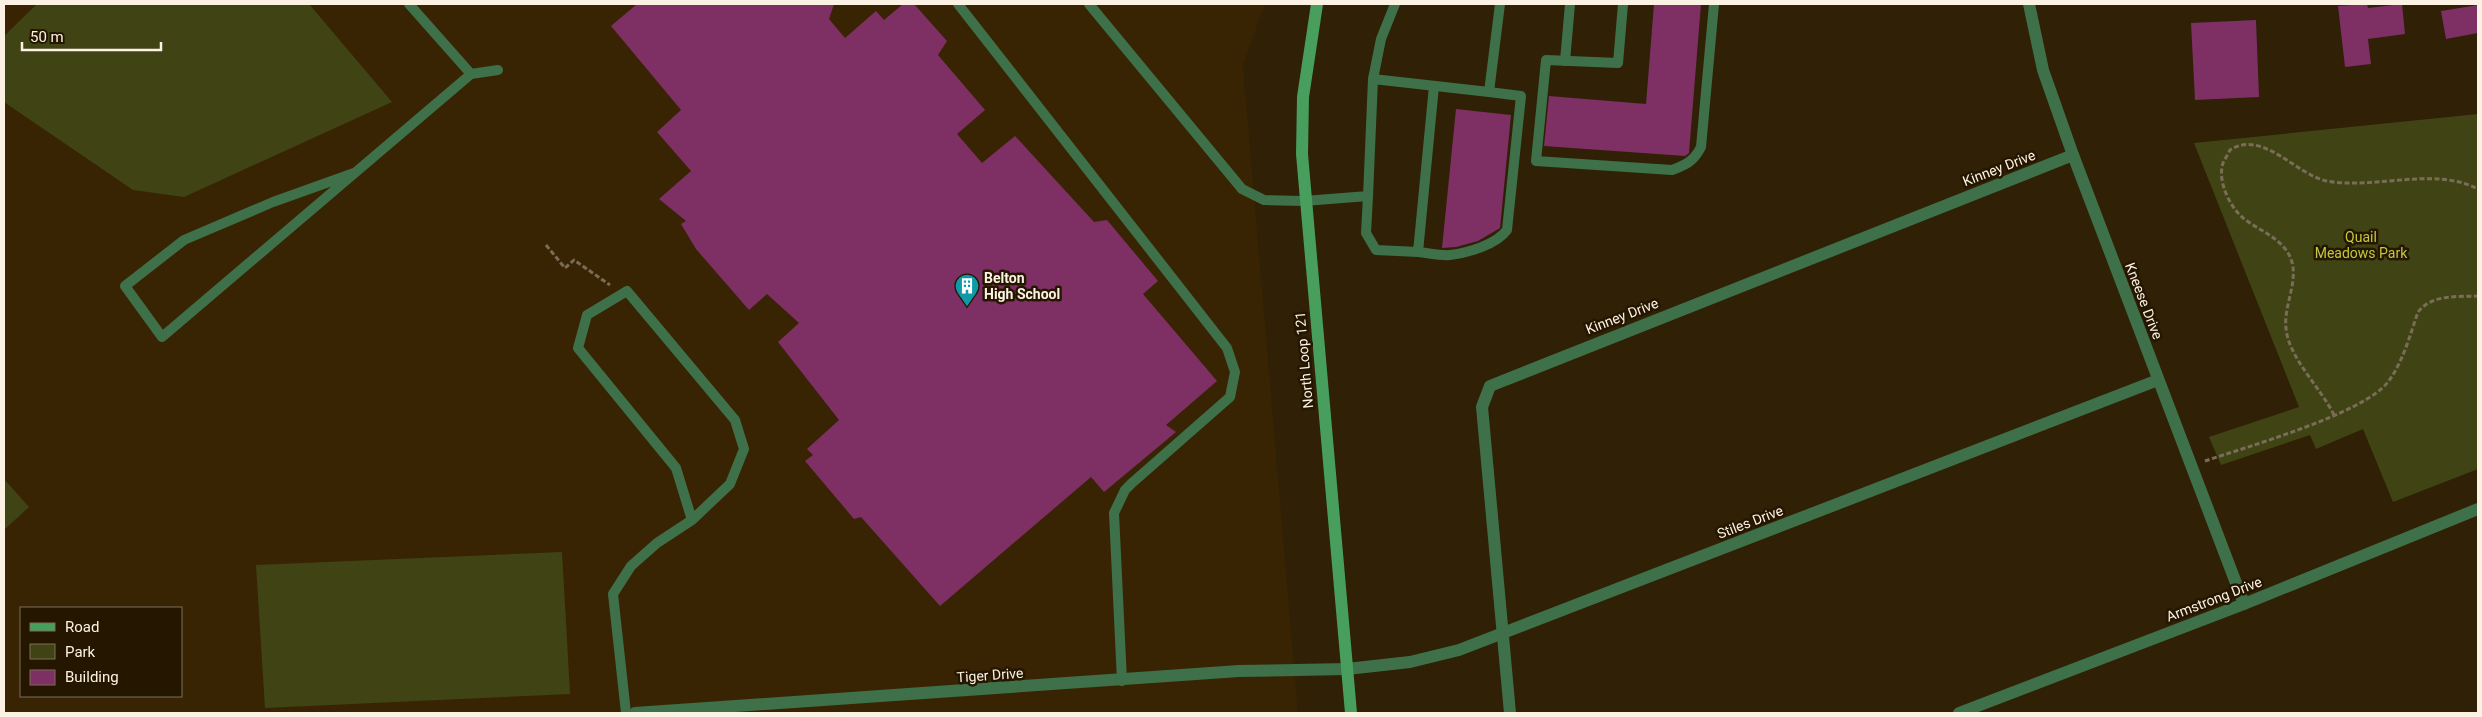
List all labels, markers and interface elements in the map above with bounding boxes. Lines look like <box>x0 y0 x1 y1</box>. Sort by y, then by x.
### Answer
scale bar <box>22 20 161 52</box>
text: 50 m <box>30 28 64 46</box>
street label: Kinney Drive <box>1960 147 2038 189</box>
park label: Quail Meadows Park <box>2315 229 2408 261</box>
street label: Kneese Drive <box>2122 260 2166 342</box>
place label: Belton High School <box>984 270 1060 302</box>
building icon: Belton High School <box>954 273 980 307</box>
street label: Kinney Drive <box>1583 295 1661 337</box>
street label: North Loop 121 <box>1292 311 1316 409</box>
street label: Stiles Drive <box>1715 502 1785 542</box>
street label: Armstrong Drive <box>2164 573 2264 625</box>
legend <box>20 607 182 697</box>
text: Road <box>65 618 99 636</box>
text: Park <box>65 643 96 661</box>
street label: Tiger Drive <box>956 665 1024 685</box>
text: Building <box>65 668 119 686</box>

